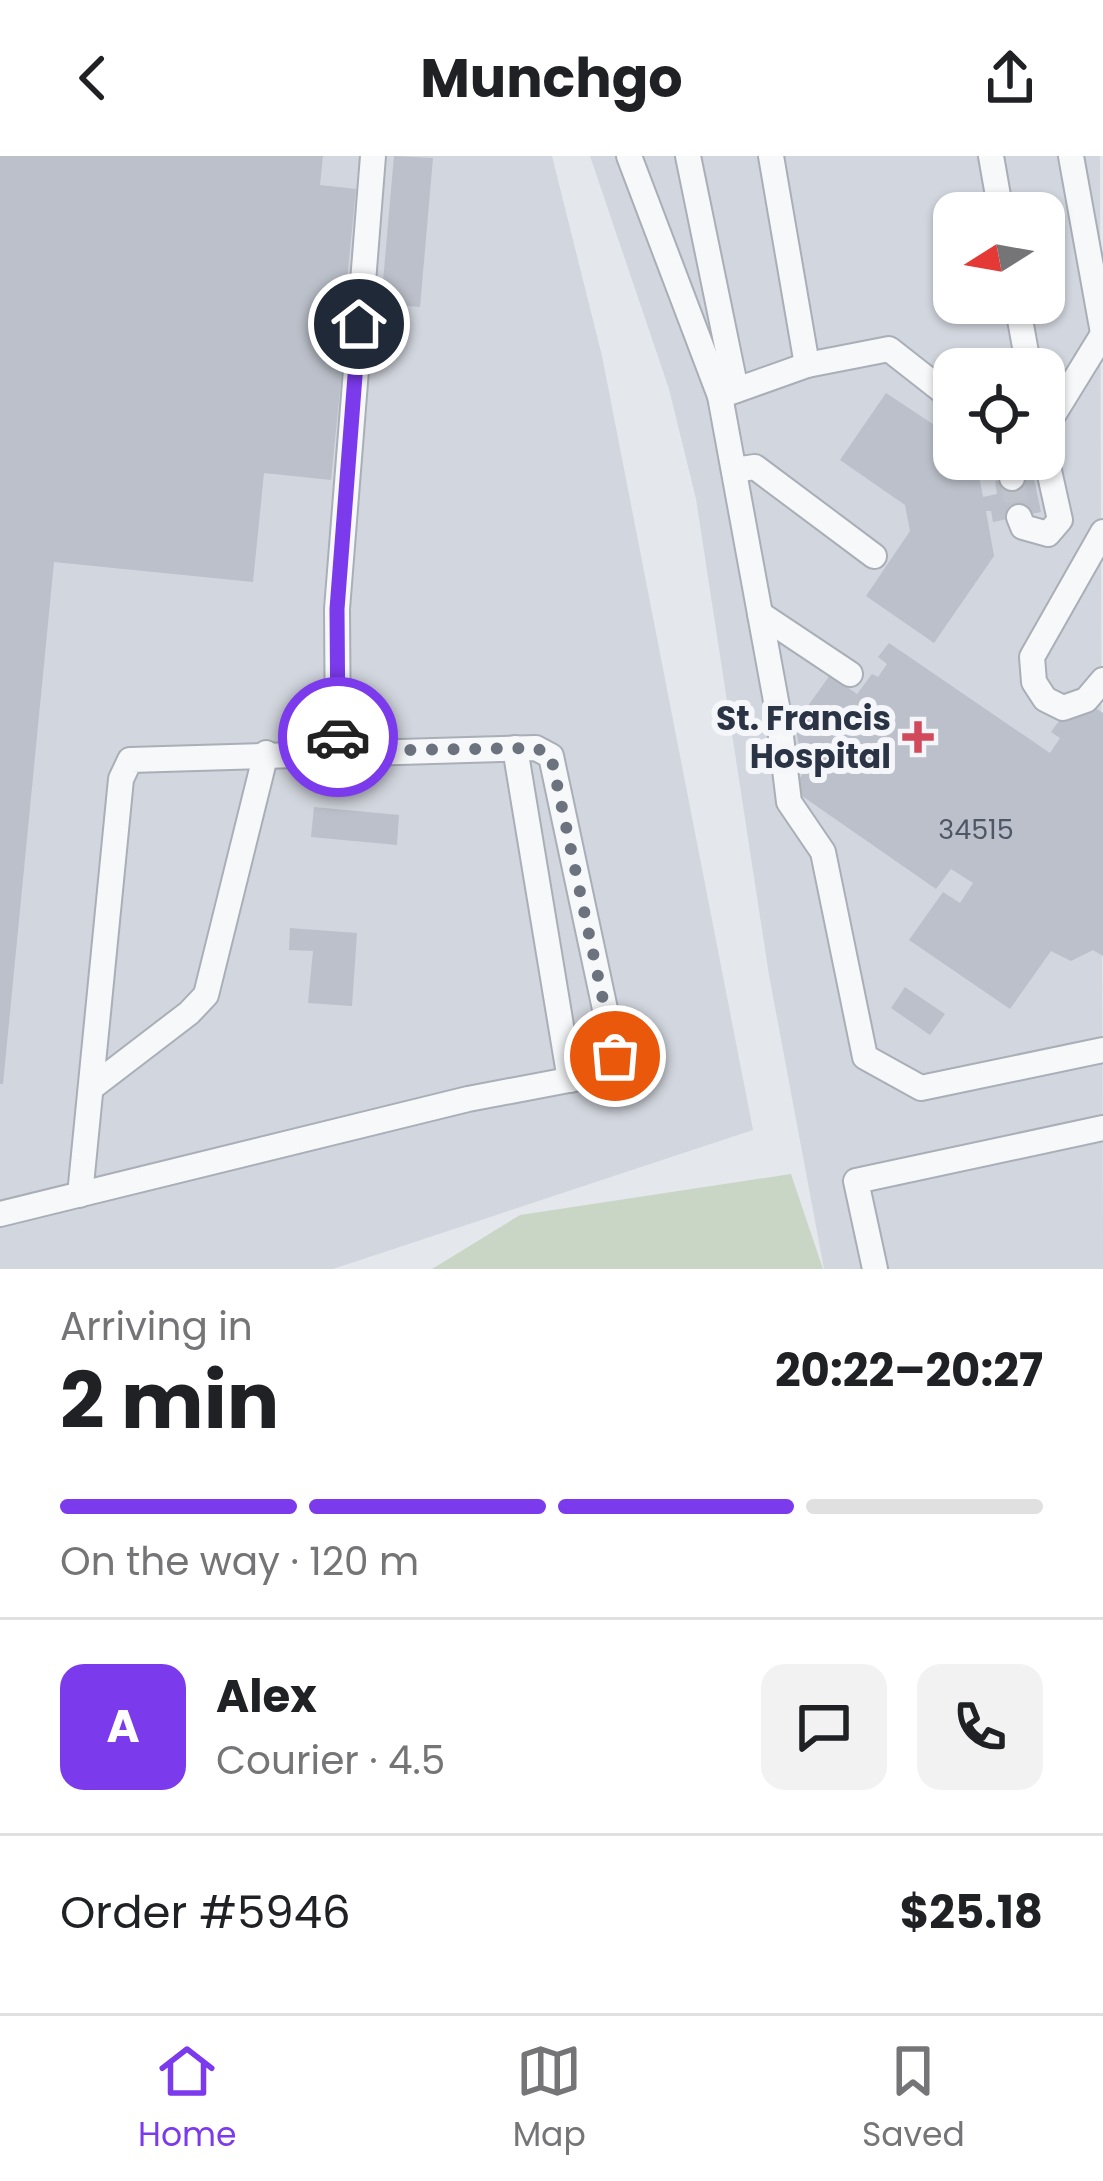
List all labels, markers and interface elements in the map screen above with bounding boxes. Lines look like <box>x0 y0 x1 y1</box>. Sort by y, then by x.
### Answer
text: Munchgo <box>420 40 683 116</box>
icon: back <box>60 45 126 111</box>
icon: share <box>977 45 1043 111</box>
north arrow <box>933 192 1065 324</box>
map controls <box>933 192 1065 480</box>
pin <box>308 273 410 375</box>
icon: home <box>326 291 392 357</box>
button: locate <box>933 348 1065 480</box>
courier <box>278 677 398 797</box>
place label: St. Francis Hospital <box>716 695 891 780</box>
icon: car <box>305 704 371 770</box>
marker: St. Francis Hospital <box>902 721 934 753</box>
house number: 34515 <box>938 811 1014 848</box>
pin <box>564 1005 666 1107</box>
icon: bag <box>582 1023 648 1089</box>
text: Arriving in <box>60 1299 253 1354</box>
text: 20:22–20:27 <box>775 1339 1043 1402</box>
text: 2 min <box>60 1346 279 1455</box>
text: On the way · 120 m <box>60 1534 419 1589</box>
button: chat <box>761 1664 887 1790</box>
button: phone <box>917 1664 1043 1790</box>
text: Alex <box>216 1665 317 1728</box>
text: A <box>106 1695 140 1758</box>
text: Courier · 4.5 <box>216 1733 445 1788</box>
text: Order #5946 <box>60 1881 351 1944</box>
text: $25.18 <box>900 1881 1043 1944</box>
tab: Home <box>138 2038 237 2160</box>
tab: Map <box>513 2038 586 2160</box>
tab: Saved <box>862 2038 965 2160</box>

